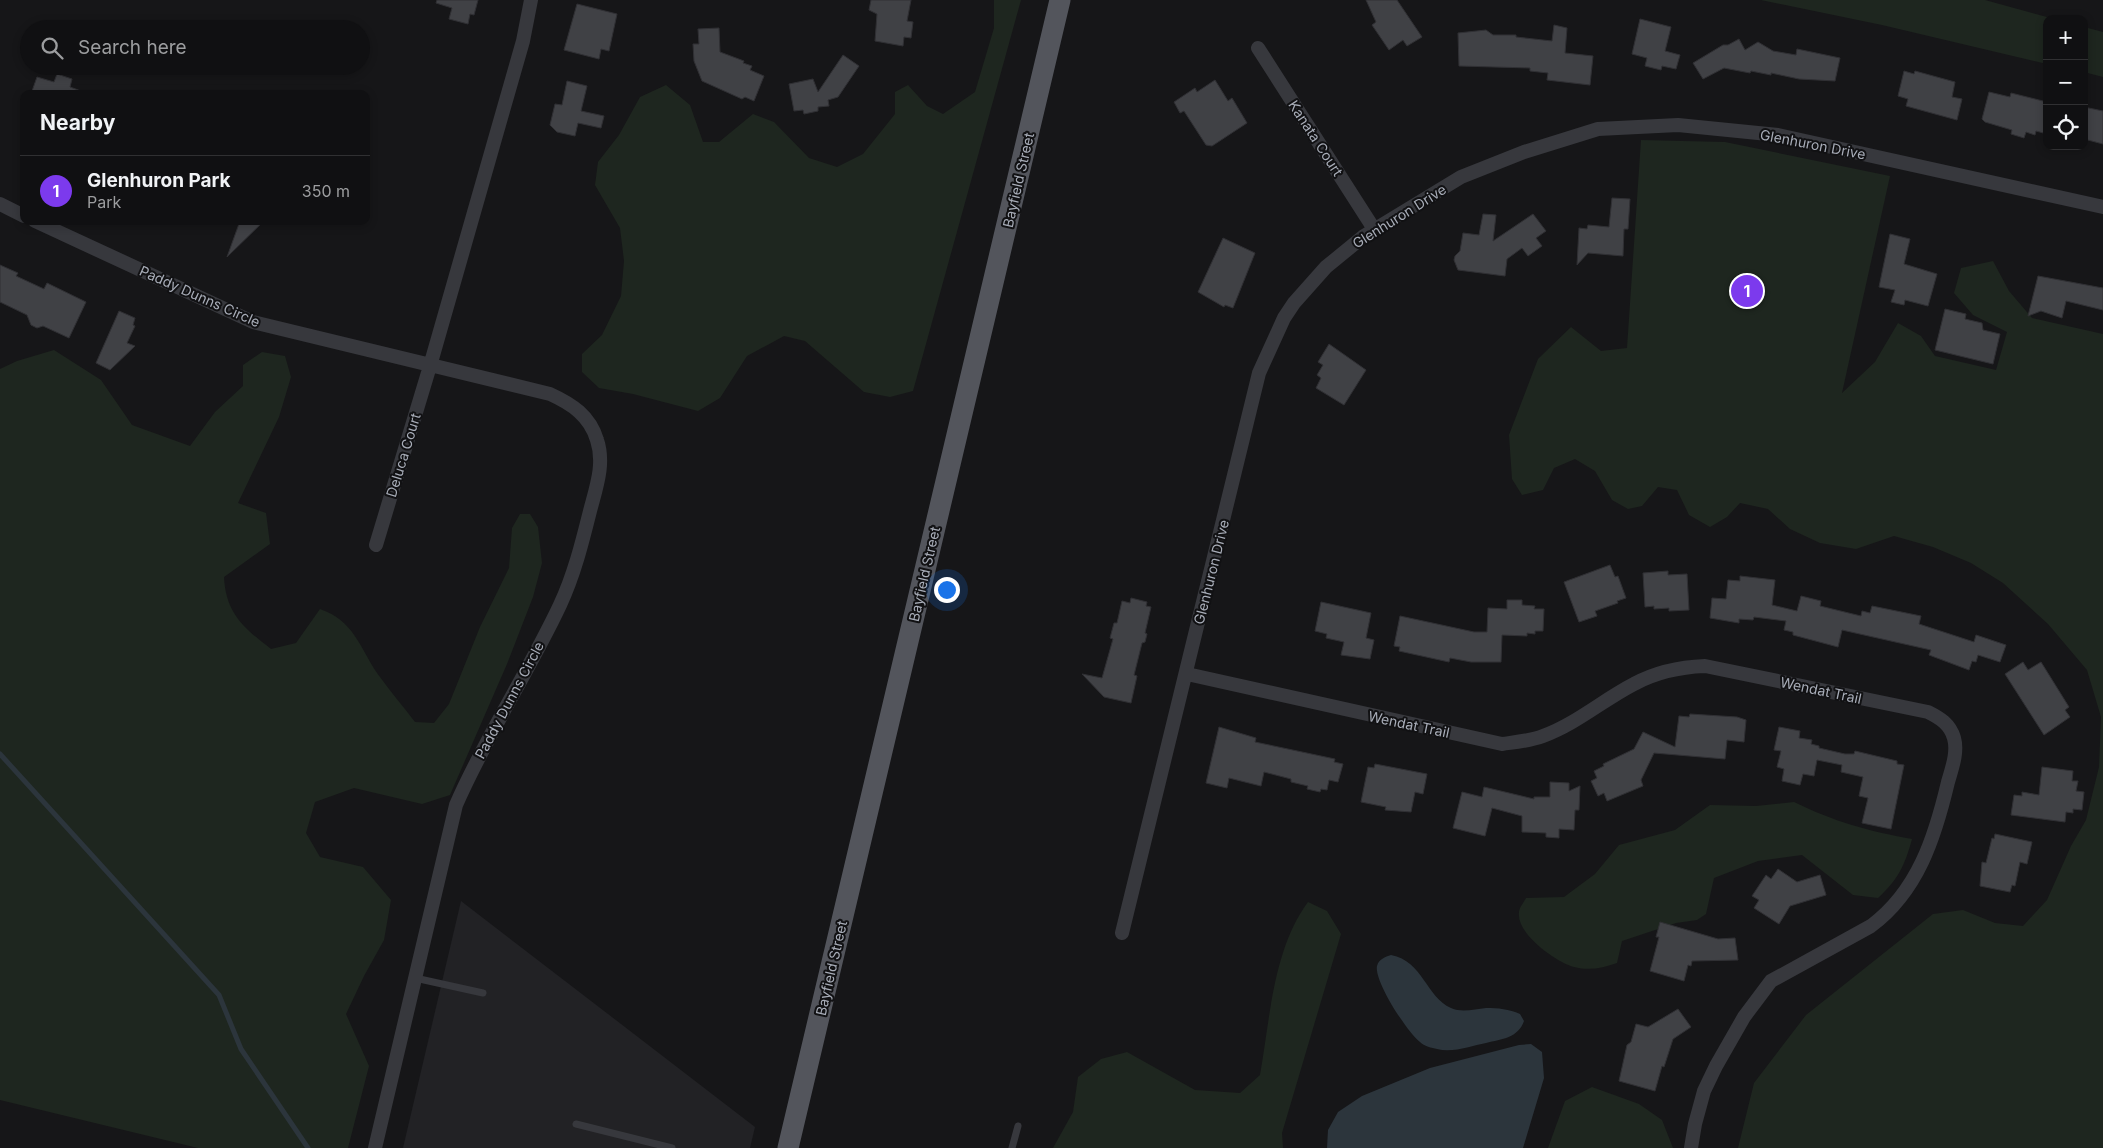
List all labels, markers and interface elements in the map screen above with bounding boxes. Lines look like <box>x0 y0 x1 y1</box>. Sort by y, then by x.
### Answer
map controls <box>2043 15 2088 150</box>
button: + <box>2043 15 2088 60</box>
search box <box>20 20 370 75</box>
icon: search <box>38 34 66 62</box>
text: Search here <box>78 36 187 59</box>
button: − <box>2043 60 2088 105</box>
street label: Kanata Court <box>1285 97 1347 179</box>
button: locate <box>2043 105 2088 150</box>
text: Nearby <box>40 110 115 135</box>
street label: Glenhuron Drive <box>1759 125 1867 163</box>
street label: Bayfield Street <box>999 130 1037 229</box>
text: Glenhuron Park <box>87 169 231 192</box>
street label: Glenhuron Drive <box>1349 180 1449 252</box>
text: 1 <box>53 181 59 201</box>
text: 350 m <box>302 181 350 201</box>
text: Park <box>87 192 121 212</box>
street label: Paddy Dunns Circle <box>137 262 263 330</box>
pin: 1 <box>1731 272 1763 310</box>
street label: Deluca Court <box>382 411 424 499</box>
street label: Glenhuron Drive <box>1190 518 1232 626</box>
street label: Bayfield Street <box>905 524 943 623</box>
your location <box>934 577 960 603</box>
street label: Paddy Dunns Circle <box>471 638 547 762</box>
street label: Wendat Trail <box>1779 673 1863 707</box>
street label: Wendat Trail <box>1367 707 1451 741</box>
street label: Bayfield Street <box>812 918 850 1017</box>

